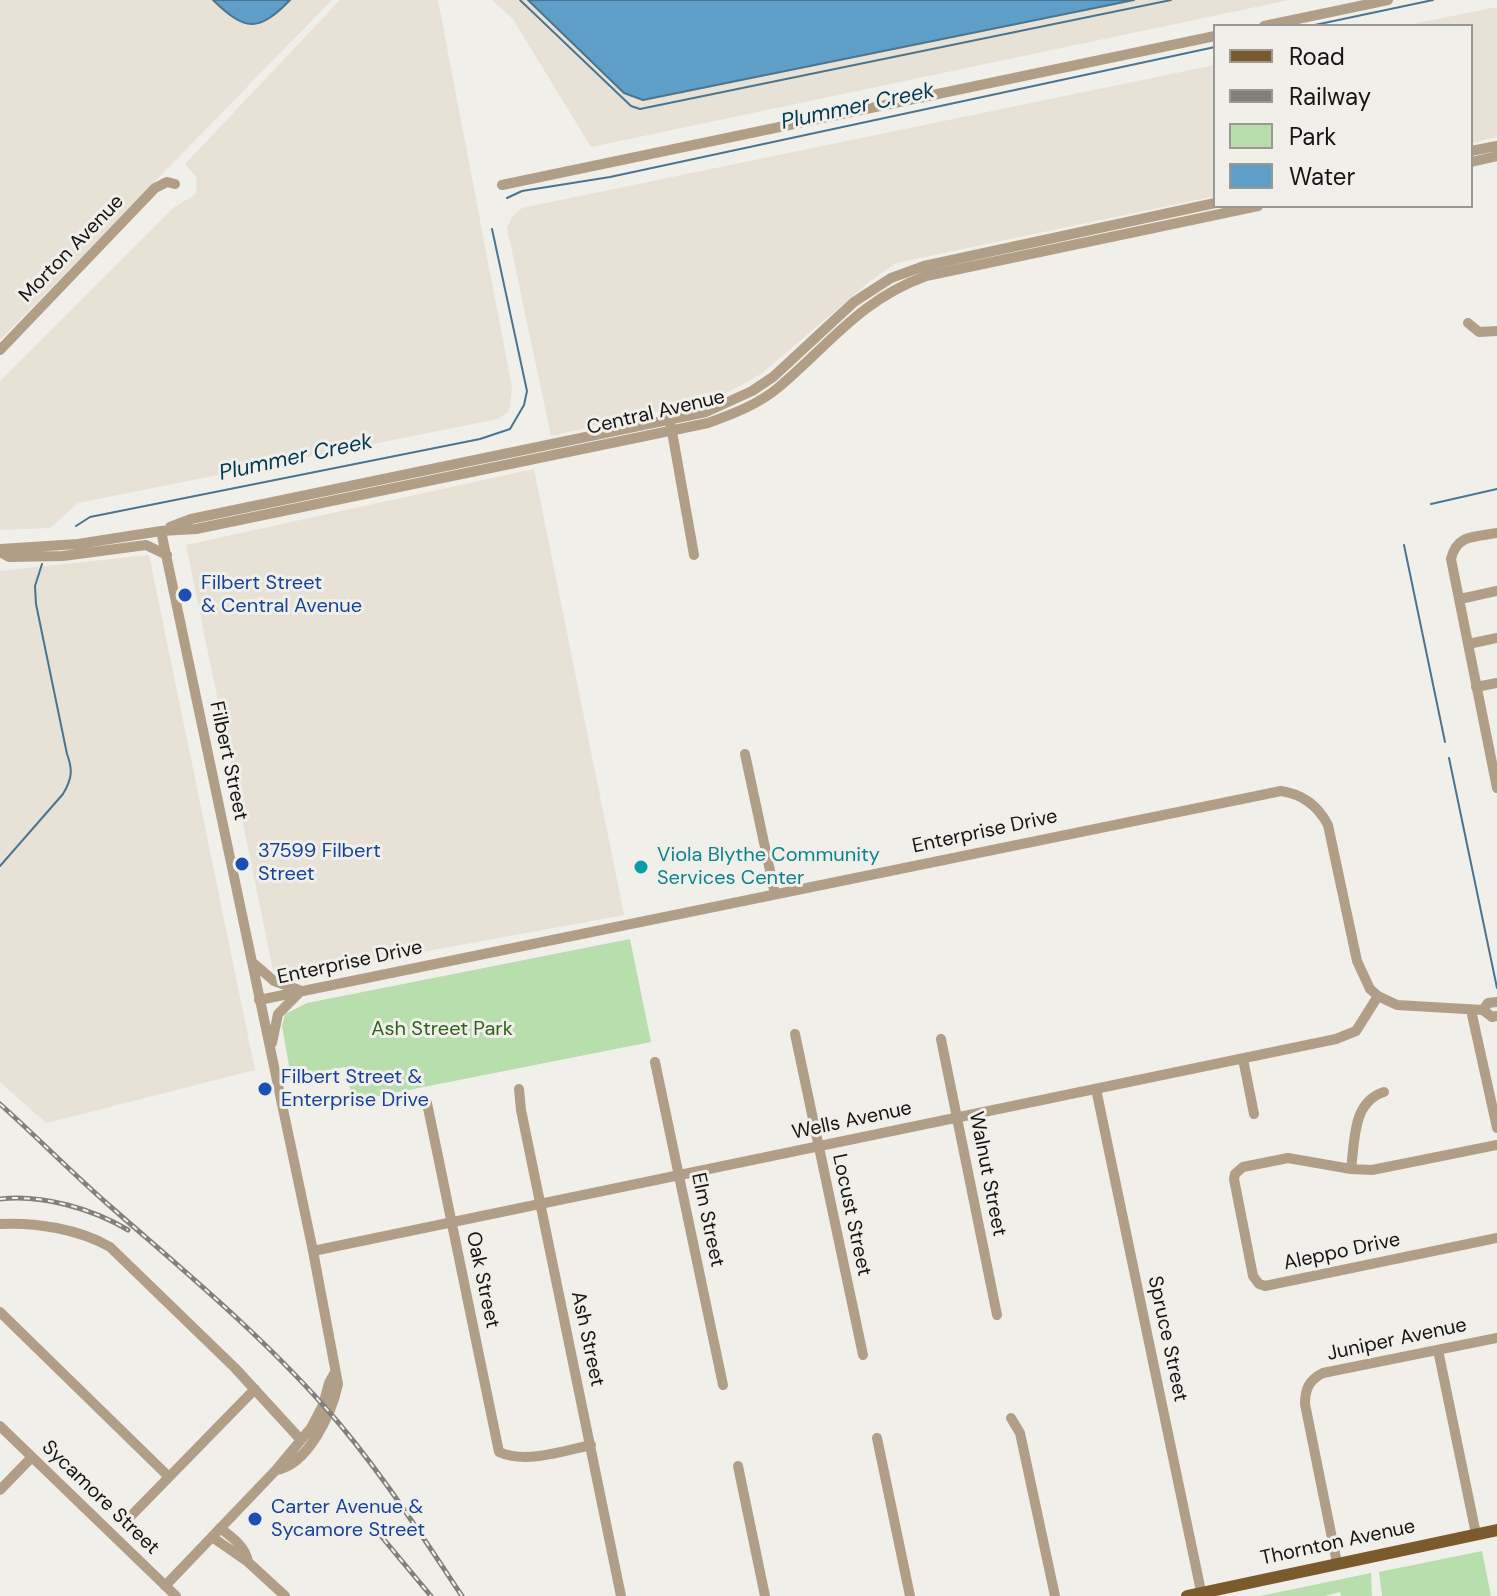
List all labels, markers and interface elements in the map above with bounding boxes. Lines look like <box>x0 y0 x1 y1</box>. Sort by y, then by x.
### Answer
legend <box>1213 24 1473 208</box>
text: Road <box>1289 41 1345 72</box>
water label: Plummer Creek <box>779 78 937 136</box>
text: Railway <box>1289 81 1371 112</box>
text: Park <box>1289 121 1336 152</box>
text: Water <box>1289 161 1355 192</box>
street label: Morton Avenue <box>15 190 129 308</box>
street label: Central Avenue <box>585 385 727 441</box>
water label: Plummer Creek <box>217 429 375 487</box>
place label: Filbert Street & Central Avenue <box>201 572 362 619</box>
marker: Filbert Street & Central Avenue <box>176 586 194 604</box>
street label: Filbert Street <box>204 699 252 823</box>
street label: Enterprise Drive <box>910 805 1060 859</box>
place label: 37599 Filbert Street <box>258 840 381 887</box>
place label: Viola Blythe Community Services Center <box>657 844 880 891</box>
marker: 37599 Filbert Street <box>233 855 251 873</box>
marker: Viola Blythe Community Services Center <box>632 858 650 876</box>
street label: Enterprise Drive <box>275 936 425 990</box>
park label: Ash Street Park <box>371 1018 513 1042</box>
place label: Filbert Street & Enterprise Drive <box>281 1066 429 1113</box>
marker: Filbert Street & Enterprise Drive <box>256 1080 274 1098</box>
street label: Wells Avenue <box>790 1097 914 1145</box>
street label: Walnut Street <box>963 1110 1011 1238</box>
street label: Locust Street <box>826 1152 876 1278</box>
street label: Elm Street <box>685 1171 729 1269</box>
street label: Aleppo Drive <box>1281 1228 1403 1276</box>
street label: Oak Street <box>460 1229 504 1331</box>
street label: Spruce Street <box>1142 1274 1192 1404</box>
street label: Ash Street <box>565 1289 609 1389</box>
street label: Juniper Avenue <box>1325 1313 1469 1367</box>
street label: Sycamore Street <box>36 1436 164 1560</box>
place label: Carter Avenue & Sycamore Street <box>271 1496 425 1543</box>
marker: Carter Avenue & Sycamore Street <box>246 1510 264 1528</box>
street label: Thornton Avenue <box>1258 1515 1418 1571</box>

